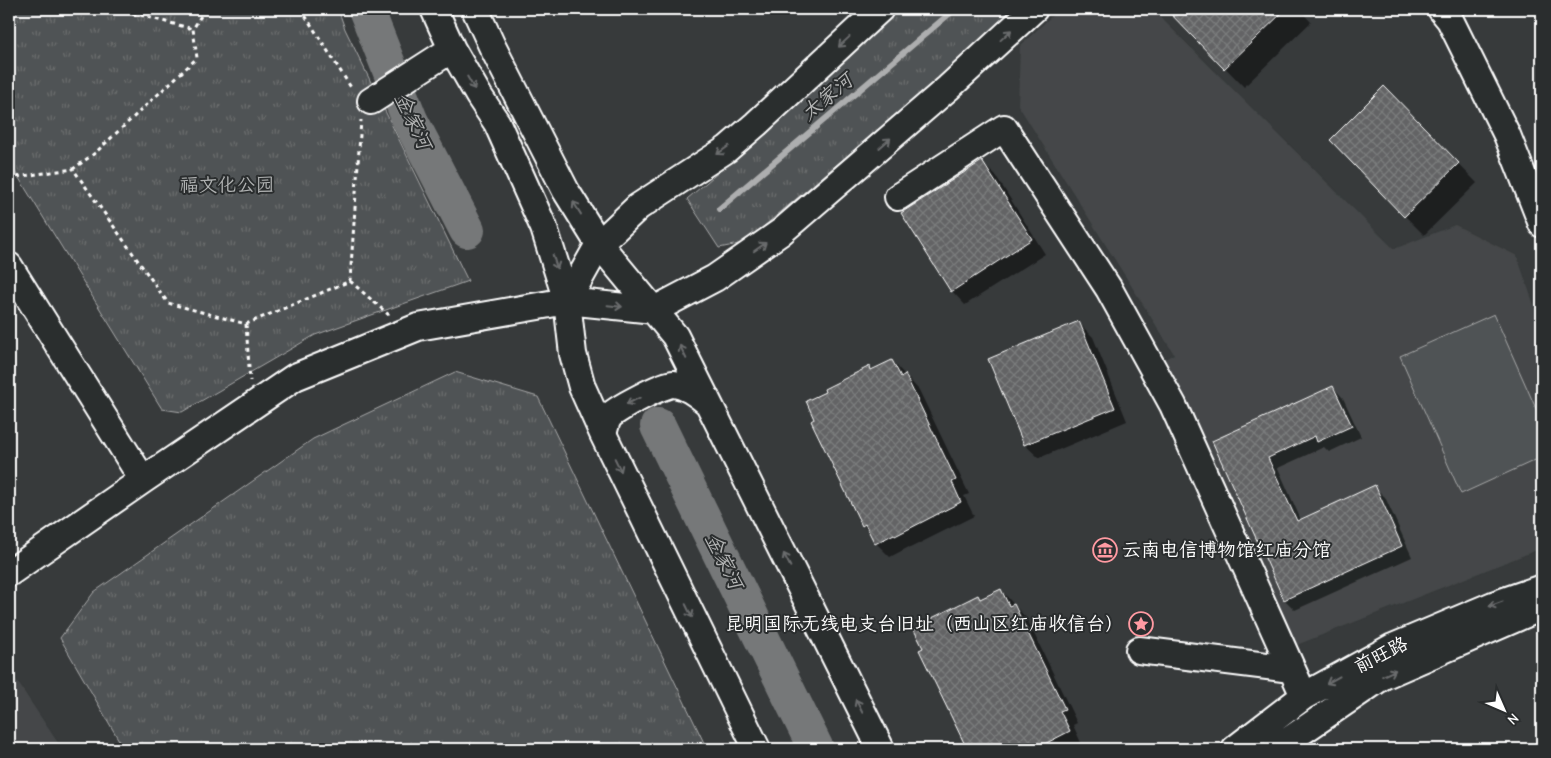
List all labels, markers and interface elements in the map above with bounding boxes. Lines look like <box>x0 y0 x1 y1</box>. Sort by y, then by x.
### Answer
one-way arrow <box>1000 29 1013 40</box>
one-way arrow <box>838 36 851 48</box>
water label: 太家河 <box>797 67 860 125</box>
one-way arrow <box>467 76 477 90</box>
water label: 金家河 <box>390 89 437 156</box>
one-way arrow <box>878 137 891 148</box>
one-way arrow <box>717 145 731 156</box>
park label: 福文化公园 <box>179 174 275 196</box>
one-way arrow <box>571 201 581 215</box>
one-way arrow <box>753 242 767 252</box>
one-way arrow <box>550 253 560 269</box>
one-way arrow <box>607 301 623 310</box>
one-way arrow <box>678 345 687 360</box>
one-way arrow <box>626 397 641 407</box>
one-way arrow <box>614 457 623 472</box>
water label: 金家河 <box>701 529 749 596</box>
museum icon: 云南电信博物馆红庙分馆 <box>1092 537 1118 563</box>
place label: 云南电信博物馆红庙分馆 <box>1122 539 1331 561</box>
one-way arrow <box>781 553 791 568</box>
one-way arrow <box>1489 600 1504 609</box>
one-way arrow <box>685 603 694 618</box>
place icon: 昆明国际无线电支台旧址（西山区红庙收信台） <box>1128 611 1154 637</box>
place label: 昆明国际无线电支台旧址（西山区红庙收信台） <box>725 613 1124 635</box>
street label: 前旺路 <box>1351 632 1411 678</box>
one-way arrow <box>1381 668 1396 678</box>
one-way arrow <box>1326 675 1341 685</box>
north arrow <box>1478 686 1528 736</box>
one-way arrow <box>854 698 864 713</box>
text: N <box>1504 710 1522 728</box>

